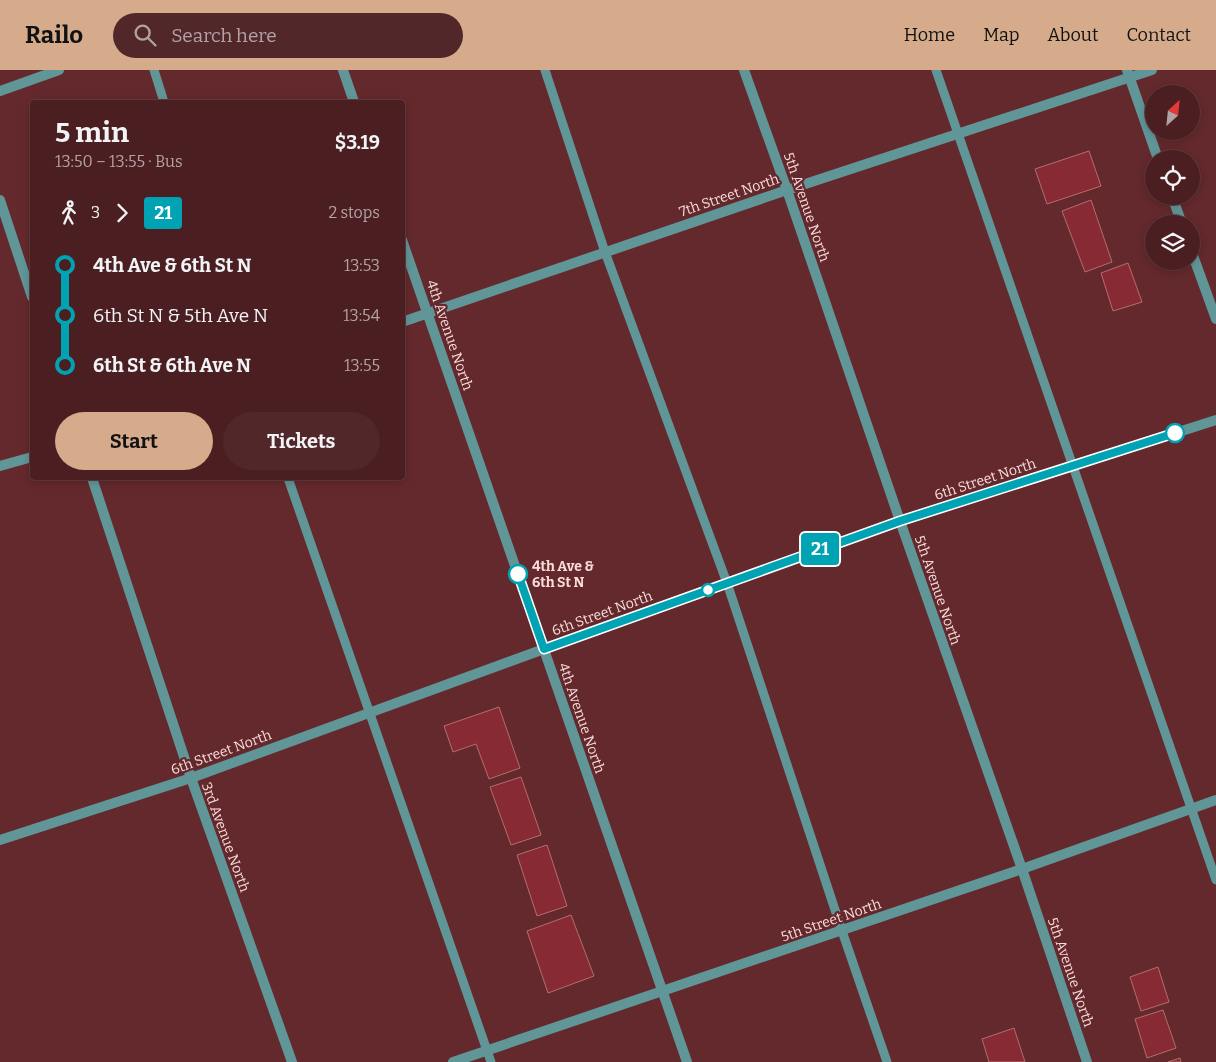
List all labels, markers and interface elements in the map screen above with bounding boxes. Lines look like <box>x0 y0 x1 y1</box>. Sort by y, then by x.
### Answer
search box <box>113 13 463 58</box>
text: Railo <box>25 21 83 49</box>
icon: search <box>131 21 159 49</box>
text: Search here <box>171 24 277 47</box>
text: Home <box>904 24 955 46</box>
text: Map <box>983 24 1019 46</box>
text: About <box>1047 24 1098 46</box>
text: Contact <box>1126 24 1191 46</box>
north arrow <box>1145 85 1200 140</box>
map controls <box>1145 85 1200 270</box>
text: 5 min <box>55 116 129 149</box>
text: $3.19 <box>335 131 380 154</box>
street label: 5th Avenue North <box>780 150 833 264</box>
button: locate <box>1145 150 1200 205</box>
text: 13:50 – 13:55 · Bus <box>55 152 183 171</box>
street label: 7th Street North <box>677 170 782 221</box>
icon: walk <box>55 199 83 227</box>
icon: forward <box>108 199 136 227</box>
text: 21 <box>154 202 172 224</box>
text: 3 <box>91 203 100 222</box>
text: 2 stops <box>328 203 380 222</box>
button: layers <box>1145 215 1200 270</box>
text: 4th Ave & 6th St N <box>93 254 251 277</box>
text: 13:53 <box>344 256 380 275</box>
street label: 4th Avenue North <box>423 278 476 393</box>
text: 6th St N & 5th Ave N <box>93 304 268 327</box>
text: 13:54 <box>343 306 380 325</box>
text: 6th St & 6th Ave N <box>93 354 251 377</box>
text: 13:55 <box>344 356 380 375</box>
button: Start <box>55 412 213 470</box>
button: Tickets <box>223 412 380 470</box>
unlabelled marker <box>1165 423 1185 443</box>
street label: 6th Street North <box>932 455 1038 504</box>
line badge: 21 <box>798 533 842 565</box>
street label: 5th Avenue North <box>911 533 964 647</box>
text: 21 <box>811 538 829 560</box>
place label: 4th Ave & 6th St N <box>532 558 594 591</box>
marker: 4th Ave & 6th St N <box>508 564 528 584</box>
unlabelled marker <box>701 583 715 597</box>
street label: 6th Street North <box>550 587 655 640</box>
street label: 4th Avenue North <box>555 661 608 776</box>
street label: 6th Street North <box>169 726 274 779</box>
street label: 3rd Avenue North <box>198 780 253 895</box>
street label: 5th Street North <box>779 895 884 946</box>
street label: 5th Avenue North <box>1044 915 1097 1029</box>

